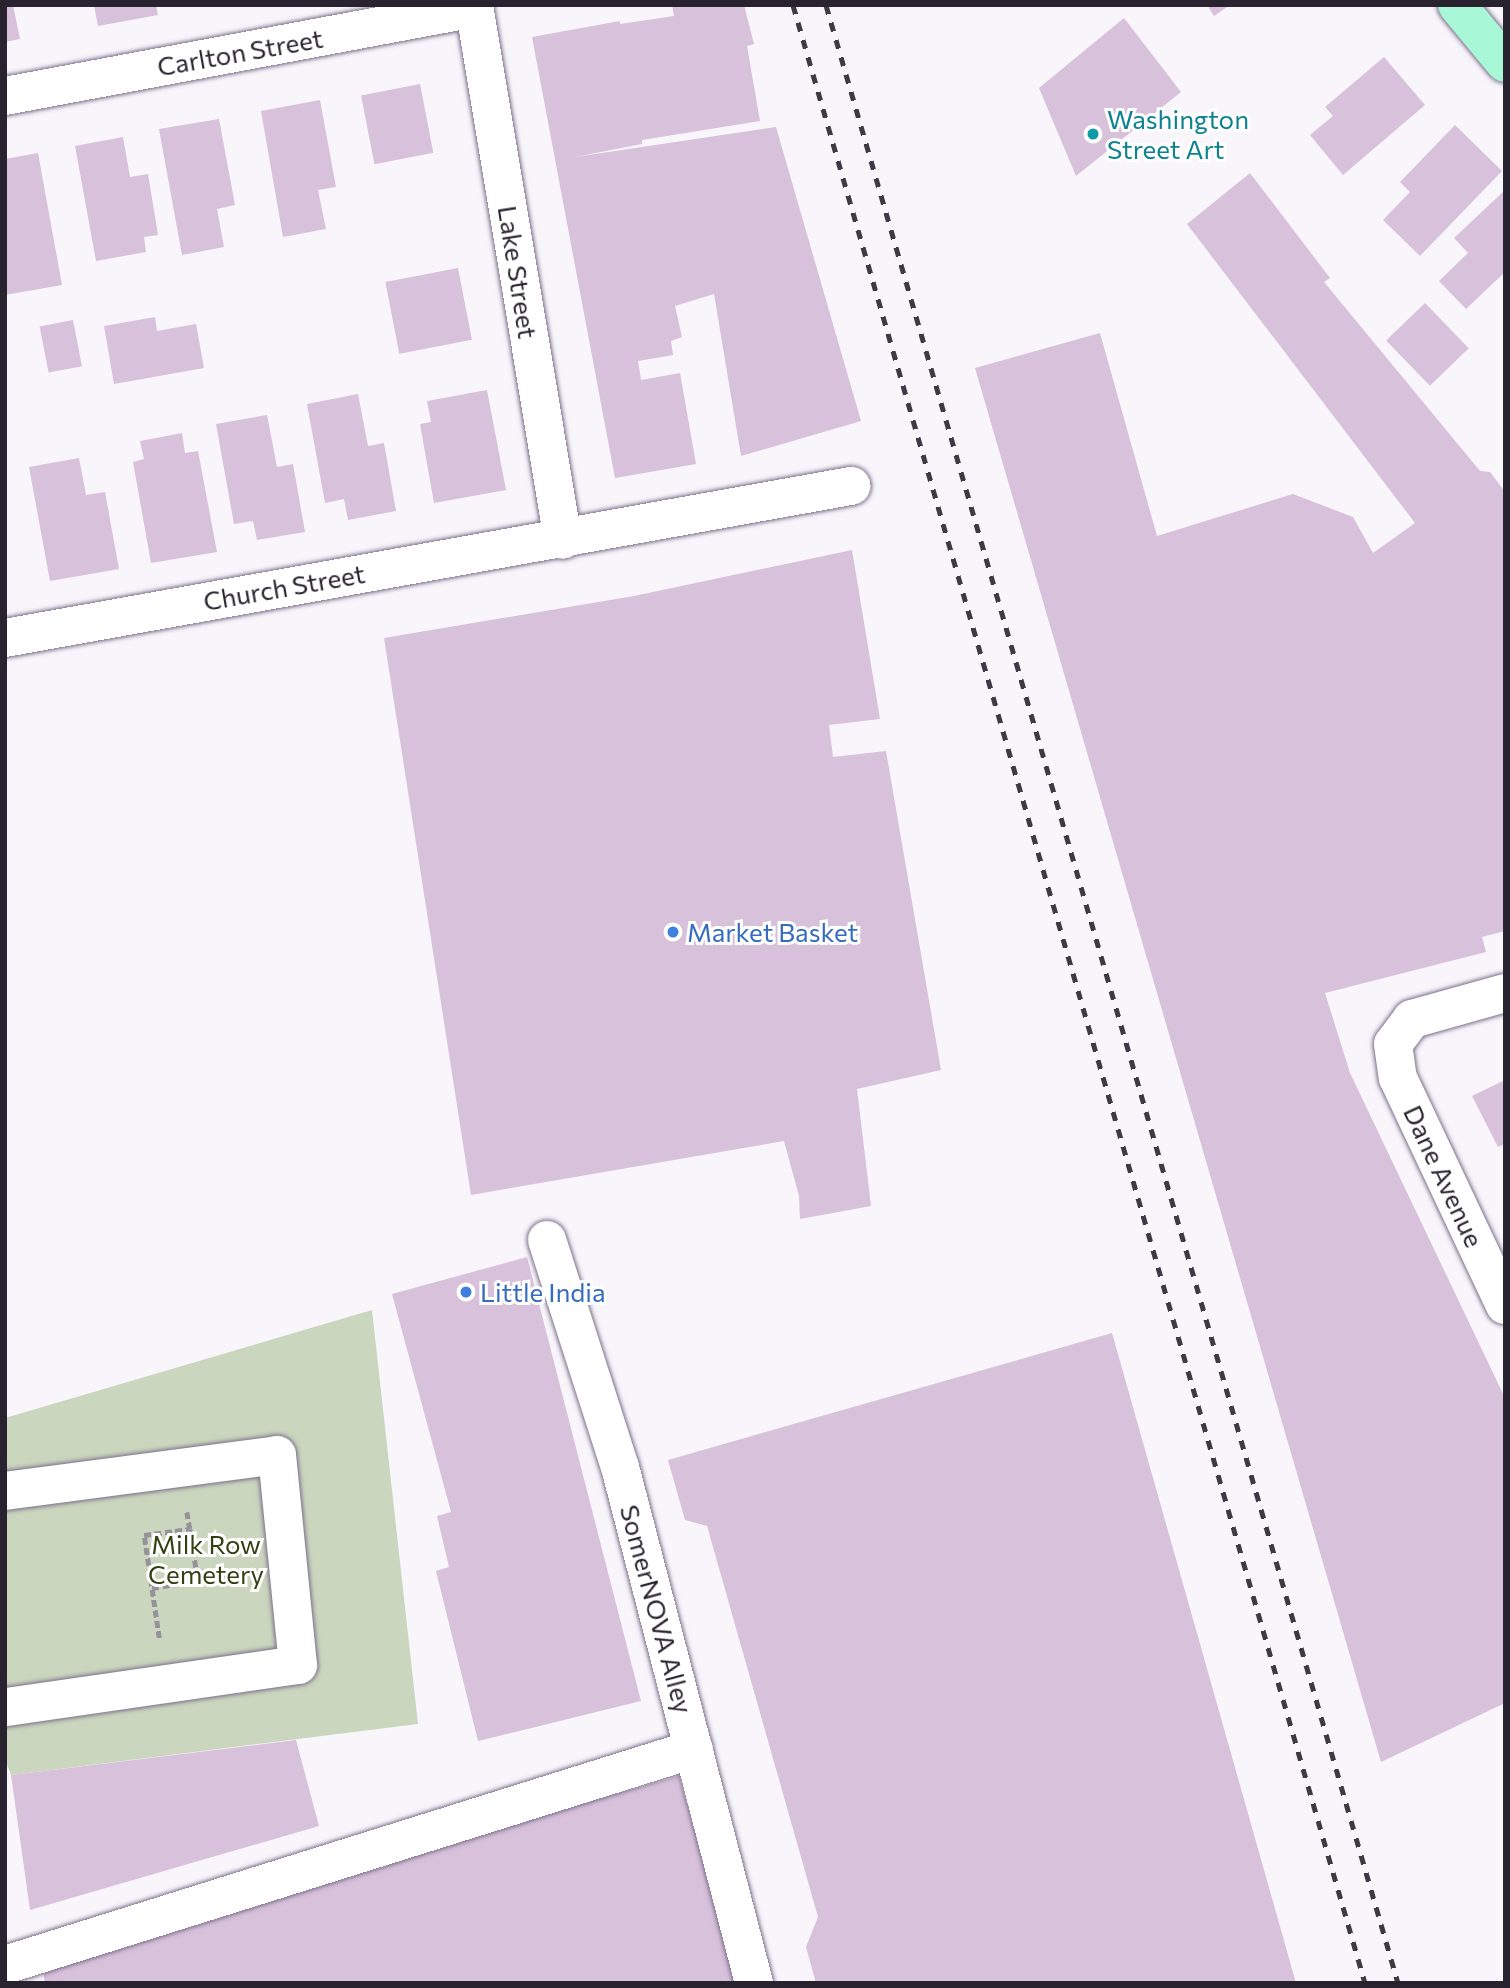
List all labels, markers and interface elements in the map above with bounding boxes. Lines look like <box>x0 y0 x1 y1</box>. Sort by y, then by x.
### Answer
street label: Carlton Street <box>155 22 325 82</box>
place label: Washington Street Art <box>1107 103 1249 164</box>
marker: Washington Street Art <box>1085 126 1101 142</box>
street label: Lake Street <box>492 203 544 341</box>
street label: Church Street <box>201 557 367 617</box>
place label: Market Basket <box>687 916 858 948</box>
marker: Market Basket <box>665 924 681 940</box>
street label: Dane Avenue <box>1398 1100 1490 1252</box>
place label: Little India <box>480 1276 606 1308</box>
marker: Little India <box>458 1284 474 1300</box>
street label: SomerNOVA Alley <box>614 1501 700 1717</box>
park label: Milk Row Cemetery <box>148 1528 264 1590</box>

